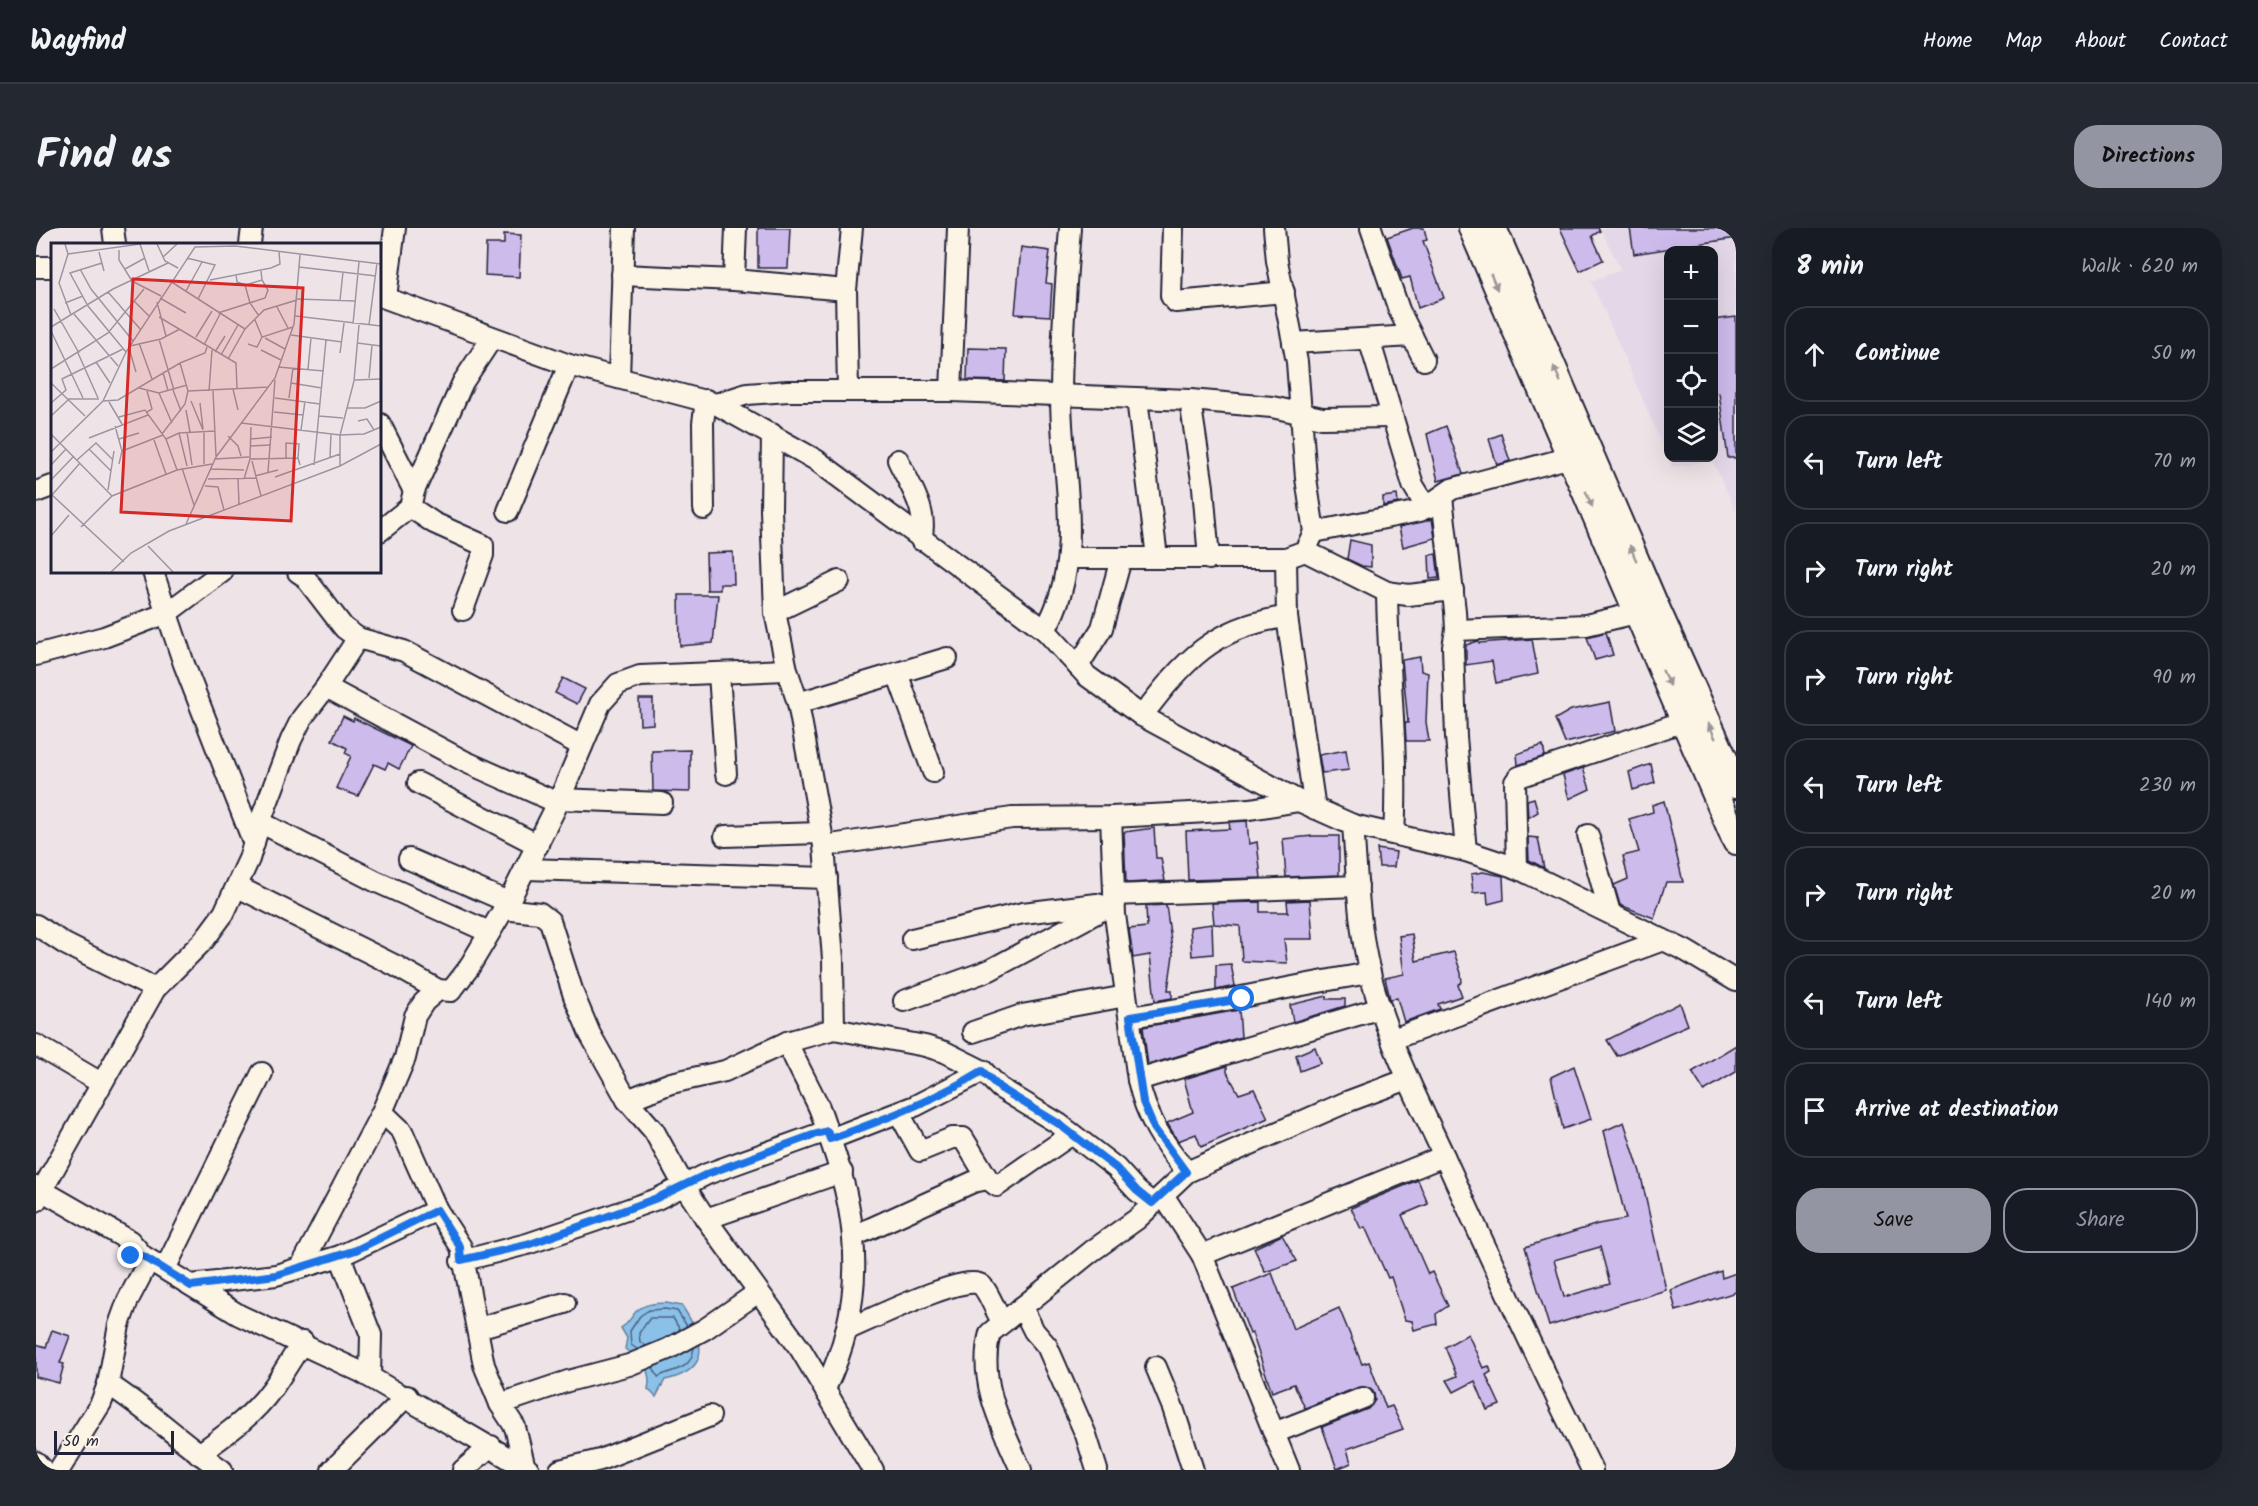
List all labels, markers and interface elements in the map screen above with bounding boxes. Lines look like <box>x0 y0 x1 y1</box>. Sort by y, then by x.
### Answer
text: Wayfind <box>30 19 126 64</box>
text: Home <box>1923 25 1972 58</box>
text: Map <box>2005 25 2042 58</box>
text: About <box>2075 25 2126 58</box>
text: Contact <box>2159 25 2228 58</box>
text: Find us <box>36 123 172 190</box>
button: Directions <box>2074 125 2222 188</box>
inset map <box>51 243 381 573</box>
map controls <box>1664 246 1718 462</box>
button: + <box>1664 246 1718 300</box>
text: 8 min <box>1796 246 1864 288</box>
text: Walk · 620 m <box>2081 251 2198 283</box>
one-way arrow <box>1490 273 1500 291</box>
button: − <box>1664 300 1718 354</box>
text: Continue <box>1855 337 1940 372</box>
icon: ahead <box>1798 338 1831 371</box>
text: 50 m <box>2151 338 2196 370</box>
button: locate <box>1664 354 1718 408</box>
one-way arrow <box>1552 364 1562 382</box>
button: layers <box>1664 408 1718 462</box>
text: Turn left <box>1855 445 1942 480</box>
icon: left <box>1798 446 1831 479</box>
text: 70 m <box>2153 446 2196 478</box>
one-way arrow <box>1585 490 1594 508</box>
one-way arrow <box>1628 544 1638 562</box>
text: Turn right <box>1855 553 1953 588</box>
icon: right <box>1798 554 1831 587</box>
text: 20 m <box>2150 554 2196 586</box>
text: Turn right <box>1855 661 1953 696</box>
icon: right <box>1798 662 1831 695</box>
text: 90 m <box>2152 662 2196 694</box>
one-way arrow <box>1662 670 1671 687</box>
one-way arrow <box>1707 722 1717 740</box>
text: Turn left <box>1855 769 1942 804</box>
icon: left <box>1798 770 1831 803</box>
text: 230 m <box>2139 770 2196 802</box>
text: Turn right <box>1855 877 1953 912</box>
icon: right <box>1798 878 1831 911</box>
text: 20 m <box>2150 878 2196 910</box>
route start <box>1228 985 1254 1011</box>
text: Turn left <box>1855 985 1942 1020</box>
icon: left <box>1798 986 1831 1019</box>
text: 140 m <box>2145 986 2196 1018</box>
text: Arrive at destination <box>1855 1093 2058 1128</box>
icon: arrive <box>1798 1094 1831 1127</box>
button: Save <box>1796 1188 1991 1253</box>
button: Share <box>2003 1188 2198 1253</box>
route end <box>117 1242 143 1268</box>
scale bar <box>54 1428 174 1456</box>
text: 50 m <box>63 1429 99 1454</box>

